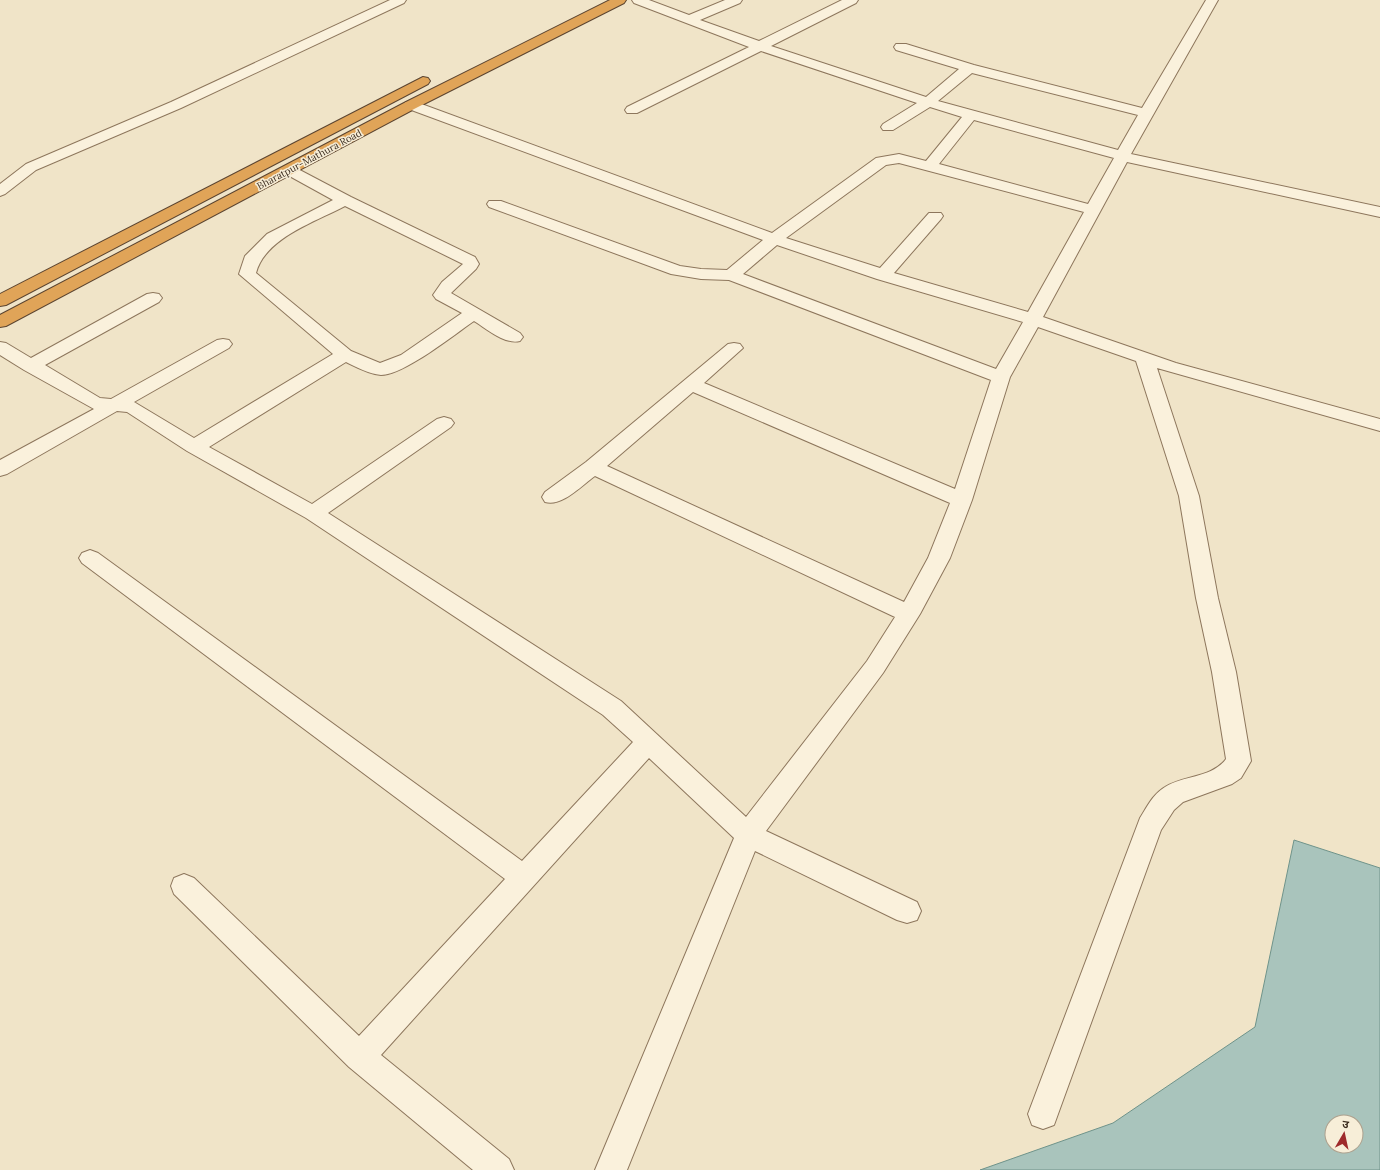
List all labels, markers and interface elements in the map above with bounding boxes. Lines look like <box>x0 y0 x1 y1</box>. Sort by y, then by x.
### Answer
street label: Bharatpur-Mathura Road <box>255 126 364 193</box>
north arrow <box>1324 1114 1364 1154</box>
text: उ <box>1341 1117 1350 1132</box>

